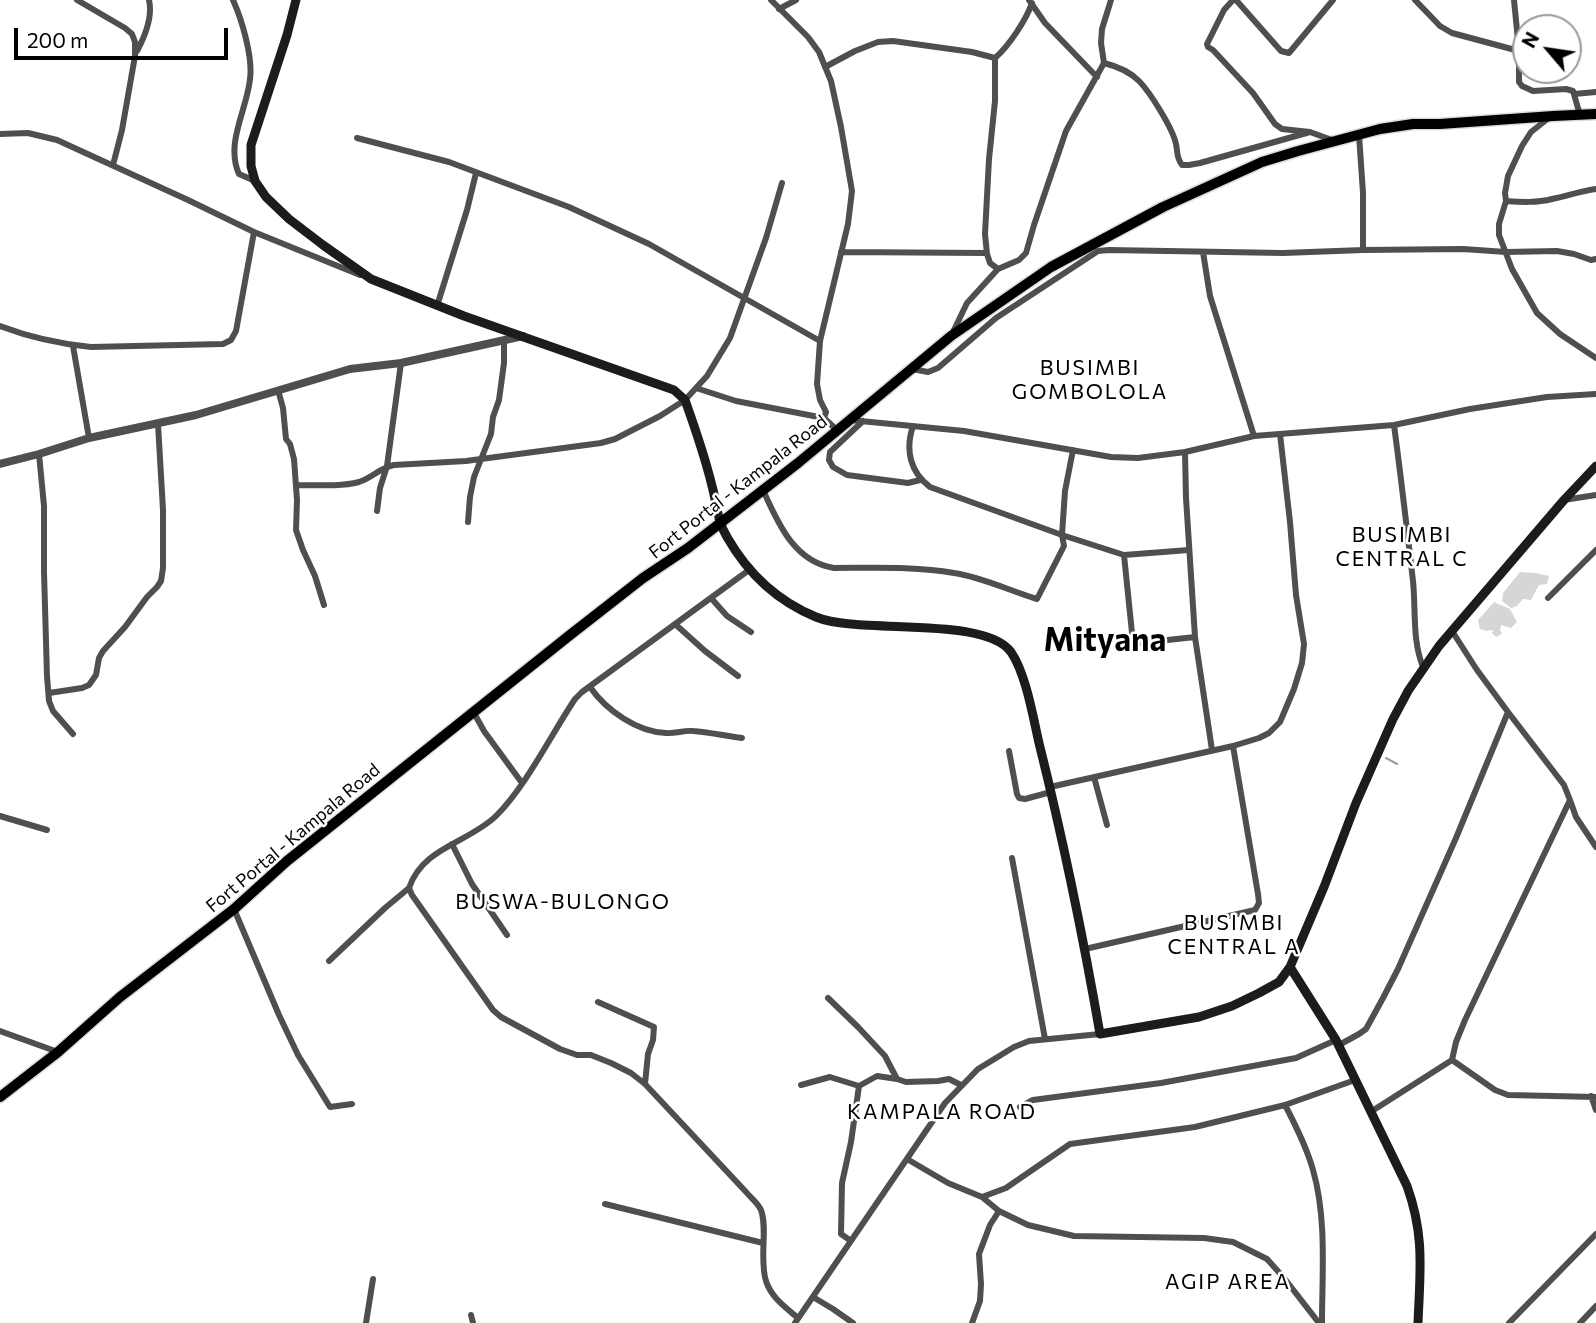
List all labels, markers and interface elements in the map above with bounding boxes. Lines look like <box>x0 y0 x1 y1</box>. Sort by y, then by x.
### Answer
scale bar <box>18 14 231 58</box>
north arrow <box>1512 14 1582 84</box>
text: 200 m <box>27 27 88 52</box>
text: N <box>1516 28 1543 51</box>
district label: BUSIMBI GOMBOLOLA <box>1013 355 1167 405</box>
street label: Fort Portal - Kampala Road <box>645 411 831 563</box>
district label: BUSIMBI CENTRAL C <box>1337 522 1467 572</box>
district label: Mityana <box>1044 621 1166 659</box>
street label: Fort Portal - Kampala Road <box>202 759 384 917</box>
district label: BUSWA-BULONGO <box>457 889 669 915</box>
district label: BUSIMBI CENTRAL A <box>1169 910 1299 960</box>
district label: KAMPALA ROAD <box>848 1099 1036 1125</box>
district label: AGIP AREA <box>1166 1269 1290 1295</box>

